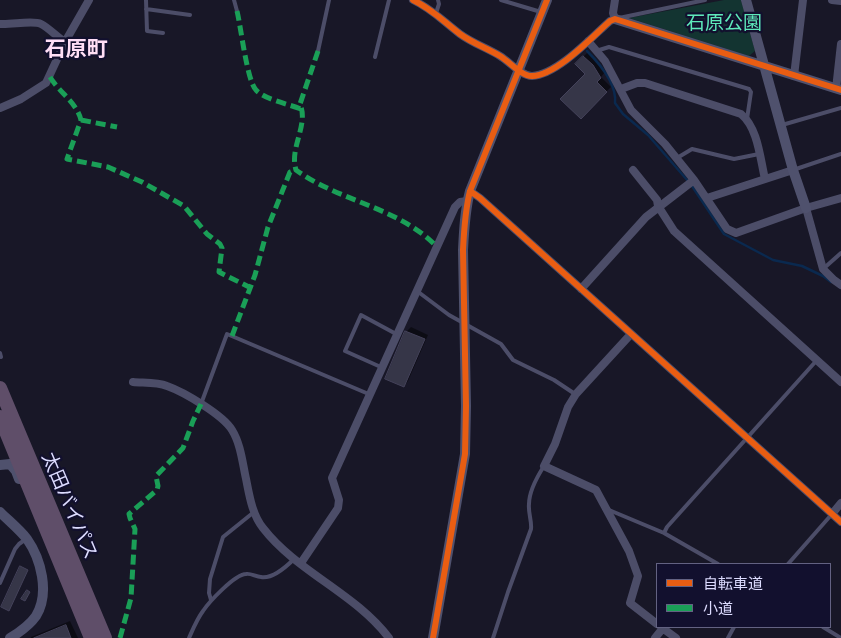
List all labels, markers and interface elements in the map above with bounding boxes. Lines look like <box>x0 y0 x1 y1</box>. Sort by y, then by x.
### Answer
park label: 石原公園 <box>686 13 762 35</box>
district label: 石原町 <box>45 37 107 63</box>
street label: 太田バイパス <box>36 449 102 563</box>
legend <box>656 563 831 628</box>
text: 自転車道 <box>703 575 763 593</box>
text: 小道 <box>703 600 733 618</box>

